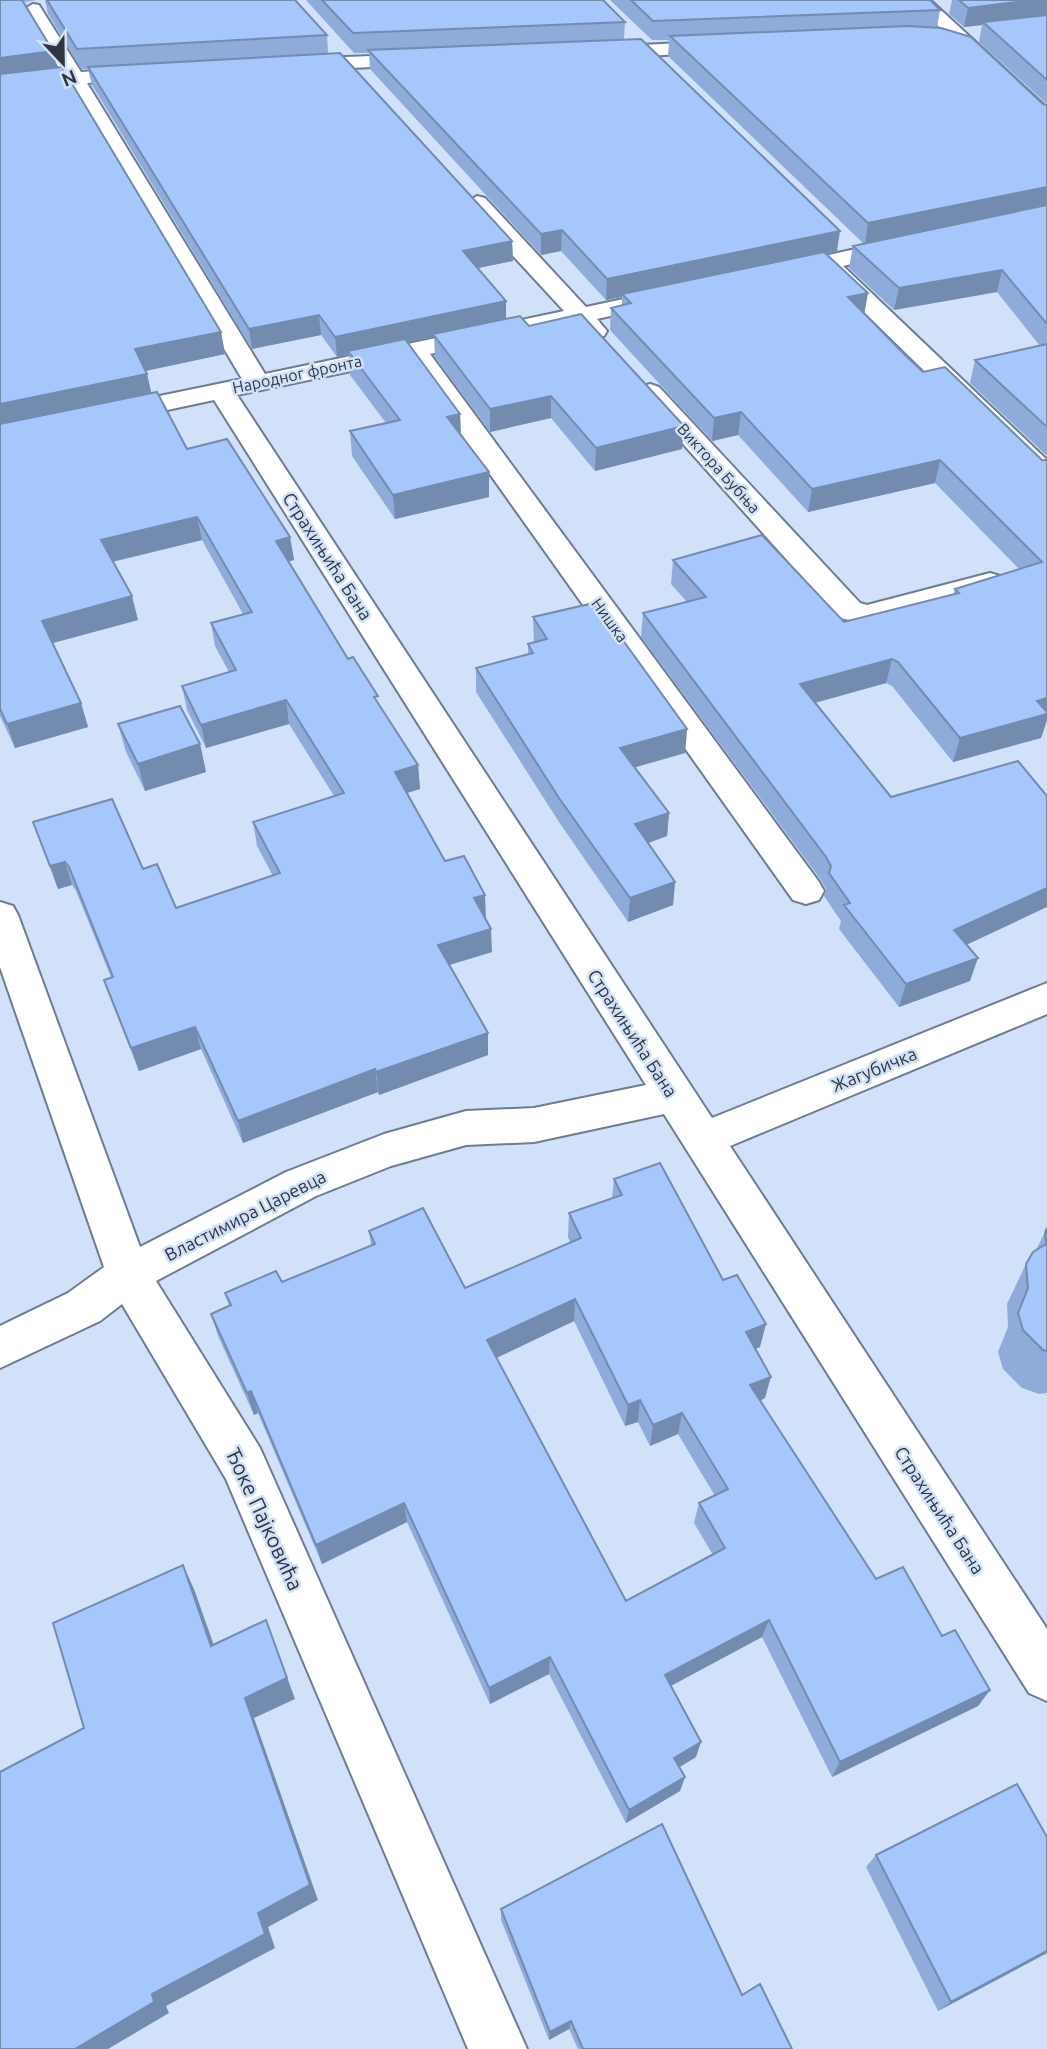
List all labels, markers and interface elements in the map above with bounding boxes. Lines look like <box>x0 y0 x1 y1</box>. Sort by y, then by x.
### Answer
north arrow <box>28 28 98 98</box>
text: N <box>59 66 80 92</box>
street label: Народног фронта <box>231 351 363 397</box>
street label: Виктора Бубња <box>674 419 764 517</box>
street label: Страхињића Бана <box>279 489 377 623</box>
street label: Нишка <box>588 594 632 646</box>
street label: Страхињића Бана <box>584 966 682 1100</box>
street label: Жагубичка <box>828 1043 920 1095</box>
street label: Властимира Царевца <box>161 1166 329 1264</box>
street label: Страхињића Бана <box>891 1443 989 1577</box>
street label: Ђоке Пајковића <box>221 1444 309 1594</box>

